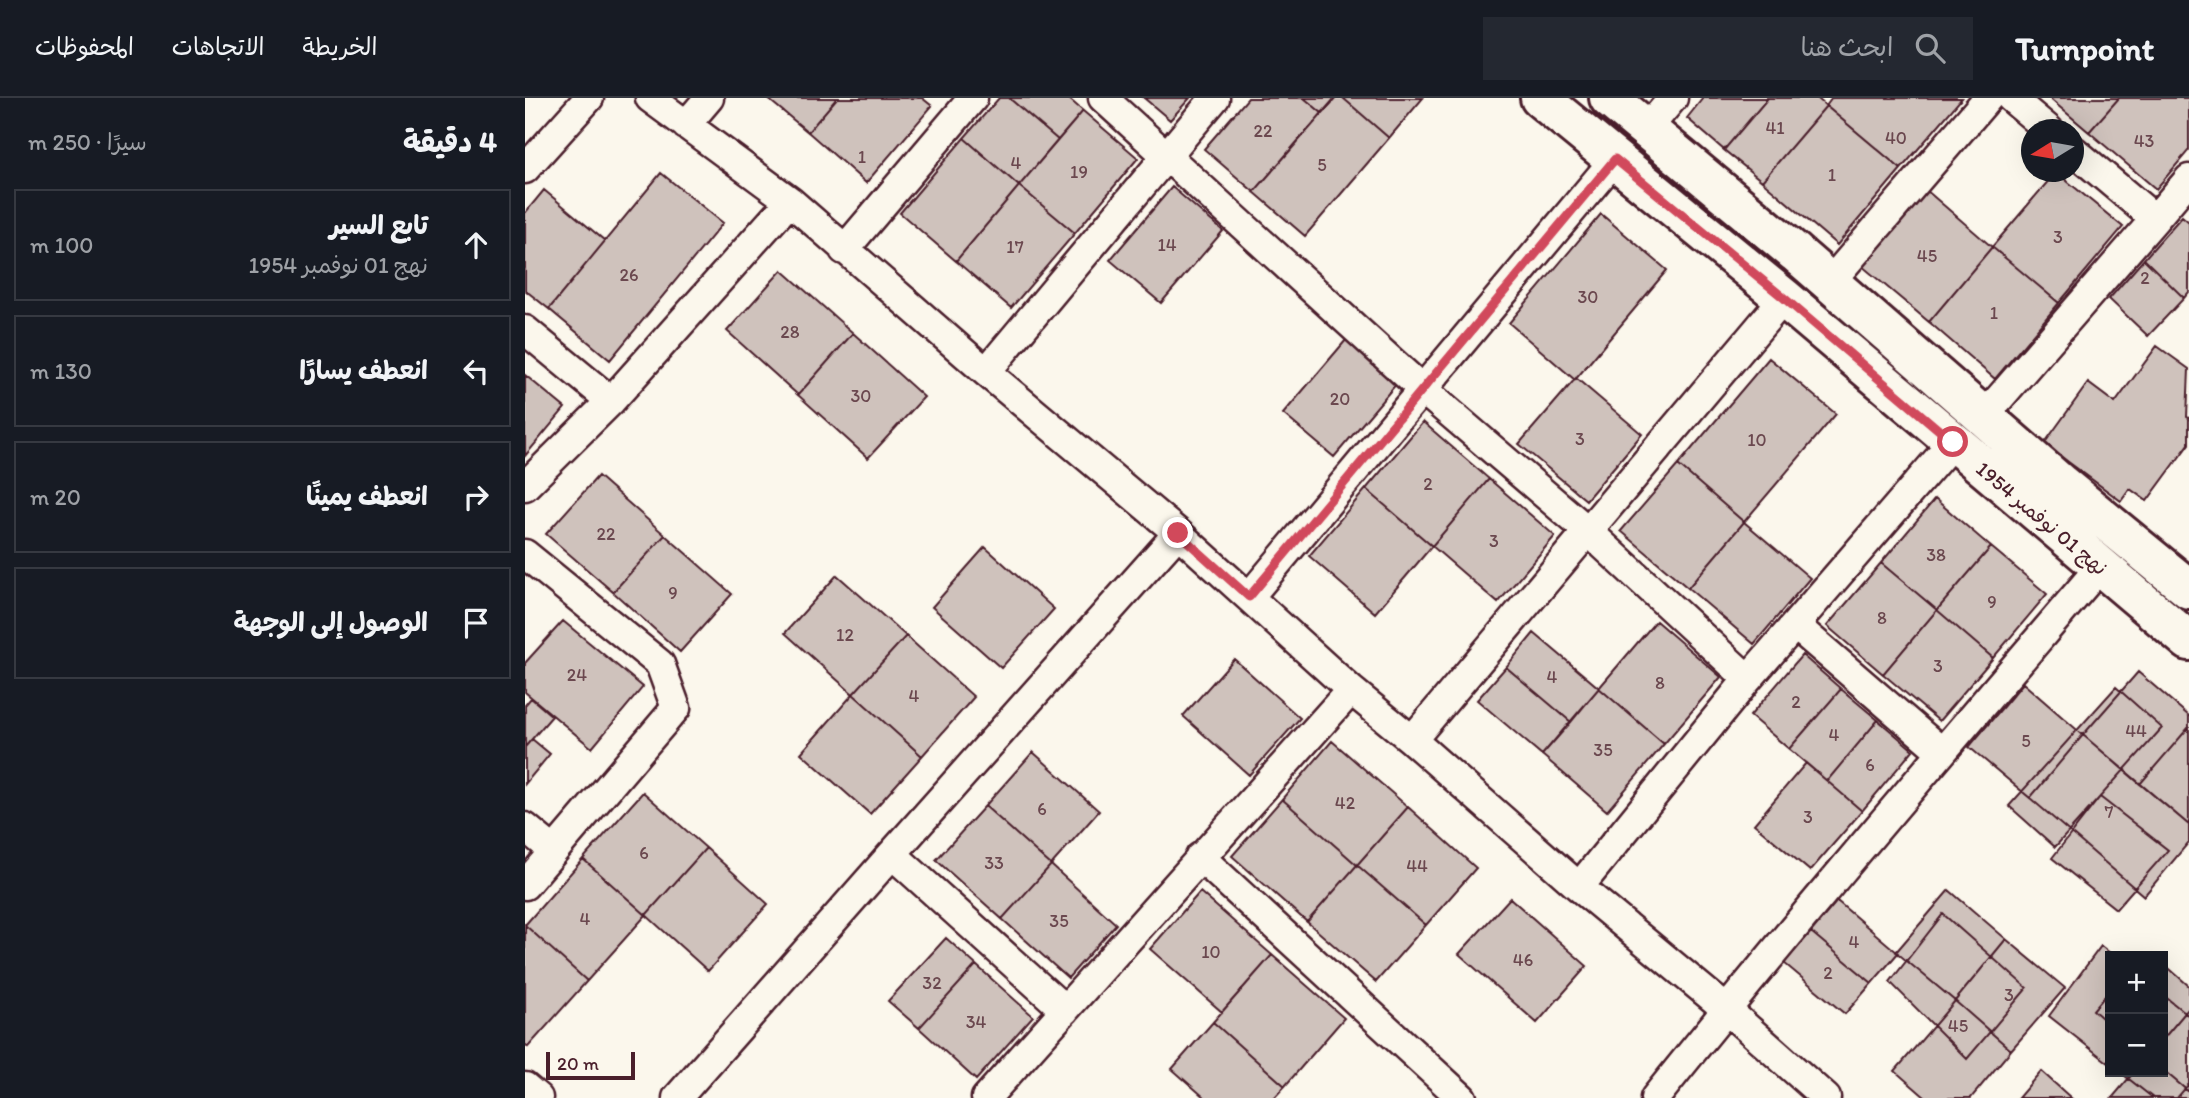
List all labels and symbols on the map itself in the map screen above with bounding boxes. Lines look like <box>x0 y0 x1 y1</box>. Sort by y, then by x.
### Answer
house number: 41 <box>1765 117 1785 139</box>
north arrow <box>2021 119 2084 182</box>
house number: 22 <box>1254 120 1273 142</box>
house number: 40 <box>1885 127 1907 149</box>
house number: 43 <box>2134 130 2154 152</box>
house number: 1 <box>858 146 866 168</box>
house number: 4 <box>1011 152 1022 174</box>
house number: 5 <box>1317 154 1327 176</box>
house number: 19 <box>1070 161 1088 183</box>
house number: 1 <box>1828 164 1836 186</box>
house number: 3 <box>2053 226 2063 248</box>
house number: 14 <box>1157 234 1177 256</box>
house number: 17 <box>1006 236 1024 258</box>
house number: 45 <box>1917 245 1937 267</box>
house number: 26 <box>620 264 639 286</box>
house number: 2 <box>2140 267 2150 289</box>
house number: 30 <box>1578 286 1598 308</box>
house number: 1 <box>1990 302 1998 324</box>
house number: 28 <box>780 321 800 343</box>
house number: 30 <box>851 385 871 407</box>
house number: 20 <box>1330 388 1350 410</box>
route start <box>1937 426 1968 457</box>
house number: 3 <box>1575 428 1585 450</box>
house number: 10 <box>1747 429 1767 451</box>
street label: نهج 01 نوفمبر 1954 <box>1970 456 2113 582</box>
house number: 2 <box>1423 473 1433 495</box>
route end <box>1162 517 1193 548</box>
house number: 22 <box>597 523 616 545</box>
house number: 3 <box>1489 530 1499 552</box>
house number: 38 <box>1926 544 1946 566</box>
house number: 9 <box>668 582 678 604</box>
house number: 9 <box>1987 591 1997 613</box>
house number: 8 <box>1877 607 1887 629</box>
house number: 12 <box>836 624 854 646</box>
house number: 3 <box>1933 655 1943 677</box>
house number: 24 <box>567 664 587 686</box>
house number: 4 <box>1547 666 1558 688</box>
house number: 8 <box>1655 672 1665 694</box>
house number: 4 <box>909 685 920 707</box>
house number: 2 <box>1791 691 1801 713</box>
house number: 44 <box>2125 720 2147 742</box>
house number: 4 <box>1829 724 1840 746</box>
house number: 5 <box>2021 730 2031 752</box>
house number: 35 <box>1593 739 1613 761</box>
house number: 6 <box>1865 754 1875 776</box>
house number: 42 <box>1335 792 1356 814</box>
house number: 6 <box>1037 798 1047 820</box>
house number: 7 <box>2105 801 2114 823</box>
house number: 3 <box>1803 806 1813 828</box>
house number: 6 <box>639 842 649 864</box>
house number: 33 <box>984 852 1004 874</box>
house number: 44 <box>1406 855 1428 877</box>
house number: 4 <box>580 908 591 930</box>
house number: 35 <box>1049 910 1069 932</box>
house number: 4 <box>1849 931 1860 953</box>
house number: 10 <box>1201 941 1221 963</box>
house number: 46 <box>1513 949 1533 971</box>
house number: 2 <box>1823 962 1833 984</box>
house number: 32 <box>922 972 942 994</box>
house number: 3 <box>2004 984 2014 1006</box>
house number: 34 <box>966 1011 986 1033</box>
house number: 45 <box>1948 1015 1968 1037</box>
scale bar <box>546 1049 635 1081</box>

